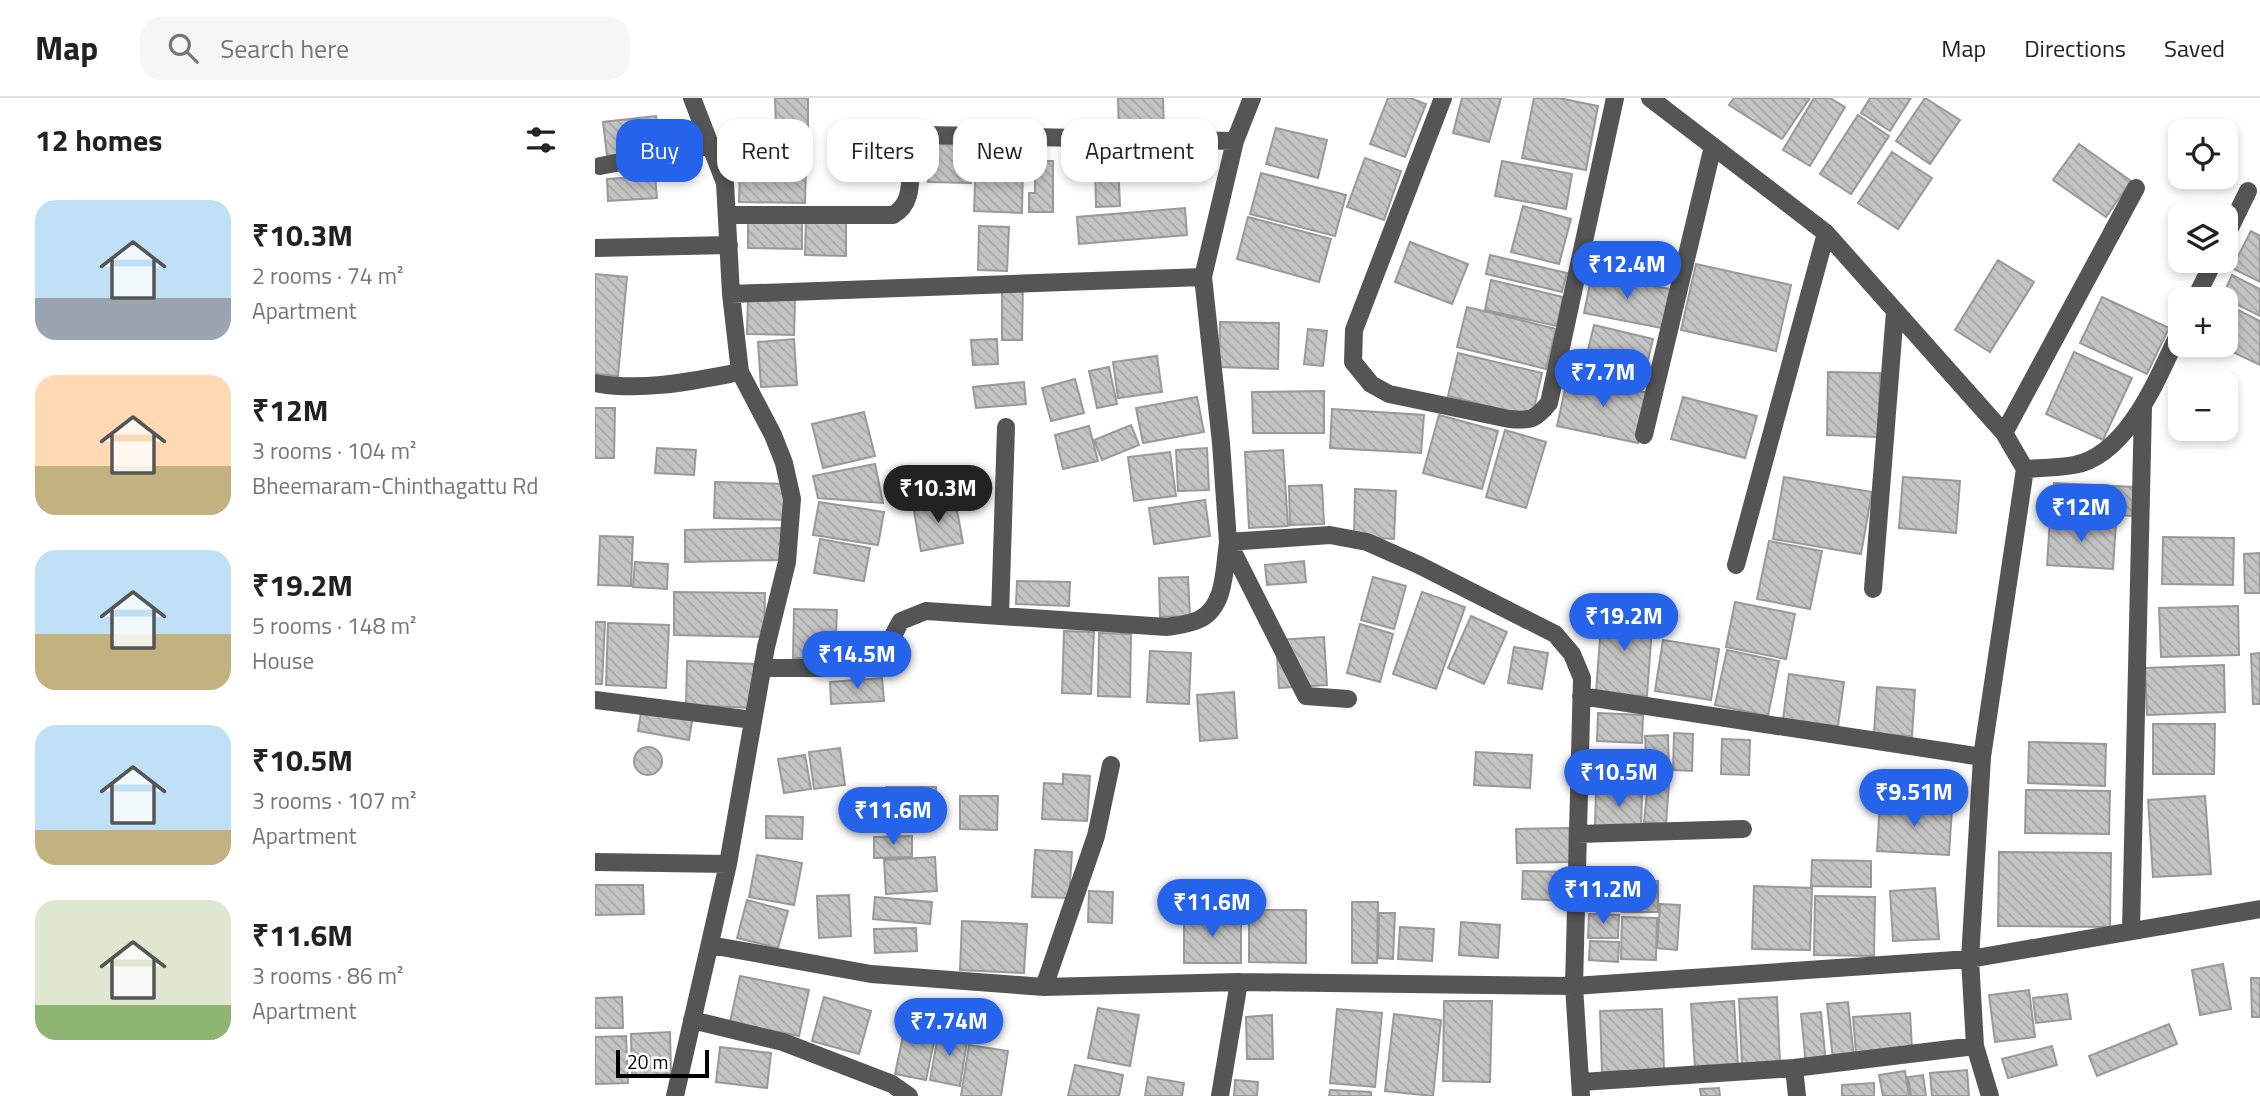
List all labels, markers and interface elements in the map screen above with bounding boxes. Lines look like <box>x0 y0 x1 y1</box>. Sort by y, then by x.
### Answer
search box <box>140 17 630 80</box>
text: Map <box>35 23 98 73</box>
icon: search <box>164 29 202 67</box>
text: Search here <box>220 29 349 68</box>
text: Map <box>1941 30 1986 66</box>
text: Directions <box>2024 30 2126 66</box>
text: Saved <box>2164 30 2225 66</box>
text: 12 homes <box>35 117 162 163</box>
chip: Buy <box>616 119 703 182</box>
chip: Rent <box>717 119 813 182</box>
chip: Filters <box>827 119 939 182</box>
chip: New <box>953 119 1047 182</box>
chip: Apartment <box>1061 119 1218 182</box>
map controls <box>2168 119 2238 441</box>
button: locate <box>2168 119 2238 189</box>
icon: filters <box>522 121 560 159</box>
button: layers <box>2168 203 2238 273</box>
text: ₹10.3M <box>252 212 353 258</box>
icon: home <box>91 228 175 312</box>
pin: ₹12.4M <box>1570 242 1684 301</box>
text: ₹12.4M <box>1588 246 1666 281</box>
text: 2 rooms · 74 m² <box>252 258 403 293</box>
button: + <box>2168 287 2238 357</box>
text: Apartment <box>252 293 357 328</box>
pin: ₹7.7M <box>1554 350 1652 409</box>
text: ₹7.7M <box>1571 354 1635 389</box>
button: − <box>2168 371 2238 441</box>
text: ₹12M <box>252 387 329 433</box>
icon: home <box>91 403 175 487</box>
text: 3 rooms · 104 m² <box>252 433 416 468</box>
pin: ₹10.3M <box>881 466 995 525</box>
text: Bheemaram-Chinthagattu Rd <box>252 468 538 503</box>
text: ₹10.3M <box>899 470 977 505</box>
pin: ₹12M <box>2040 484 2122 544</box>
text: ₹12M <box>2052 489 2110 524</box>
text: ₹19.2M <box>252 562 353 608</box>
icon: home <box>91 578 175 662</box>
pin: ₹19.2M <box>1567 594 1681 653</box>
text: ₹19.2M <box>1585 598 1663 633</box>
text: 5 rooms · 148 m² <box>252 608 416 643</box>
pin: ₹14.5M <box>800 632 914 691</box>
text: ₹14.5M <box>818 636 896 671</box>
text: House <box>252 643 314 678</box>
text: ₹10.5M <box>252 737 353 783</box>
pin: ₹10.5M <box>1562 750 1676 809</box>
icon: home <box>91 753 175 837</box>
text: ₹10.5M <box>1580 754 1658 789</box>
pin: ₹9.51M <box>1857 770 1971 829</box>
text: ₹9.51M <box>1875 774 1953 809</box>
text: 3 rooms · 107 m² <box>252 783 416 818</box>
pin: ₹11.6M <box>836 788 950 847</box>
text: ₹11.6M <box>854 792 932 827</box>
text: Apartment <box>252 818 357 853</box>
pin: ₹11.2M <box>1546 866 1660 926</box>
text: ₹11.2M <box>1564 871 1642 906</box>
pin: ₹11.6M <box>1155 880 1269 939</box>
text: ₹11.6M <box>1173 884 1251 919</box>
text: ₹11.6M <box>252 912 353 958</box>
icon: home <box>91 928 175 1012</box>
text: 3 rooms · 86 m² <box>252 958 403 993</box>
text: Apartment <box>252 993 357 1028</box>
pin: ₹7.74M <box>892 998 1006 1058</box>
text: ₹7.74M <box>910 1003 988 1038</box>
scale bar <box>616 1047 709 1079</box>
text: 20 m <box>627 1047 668 1076</box>

